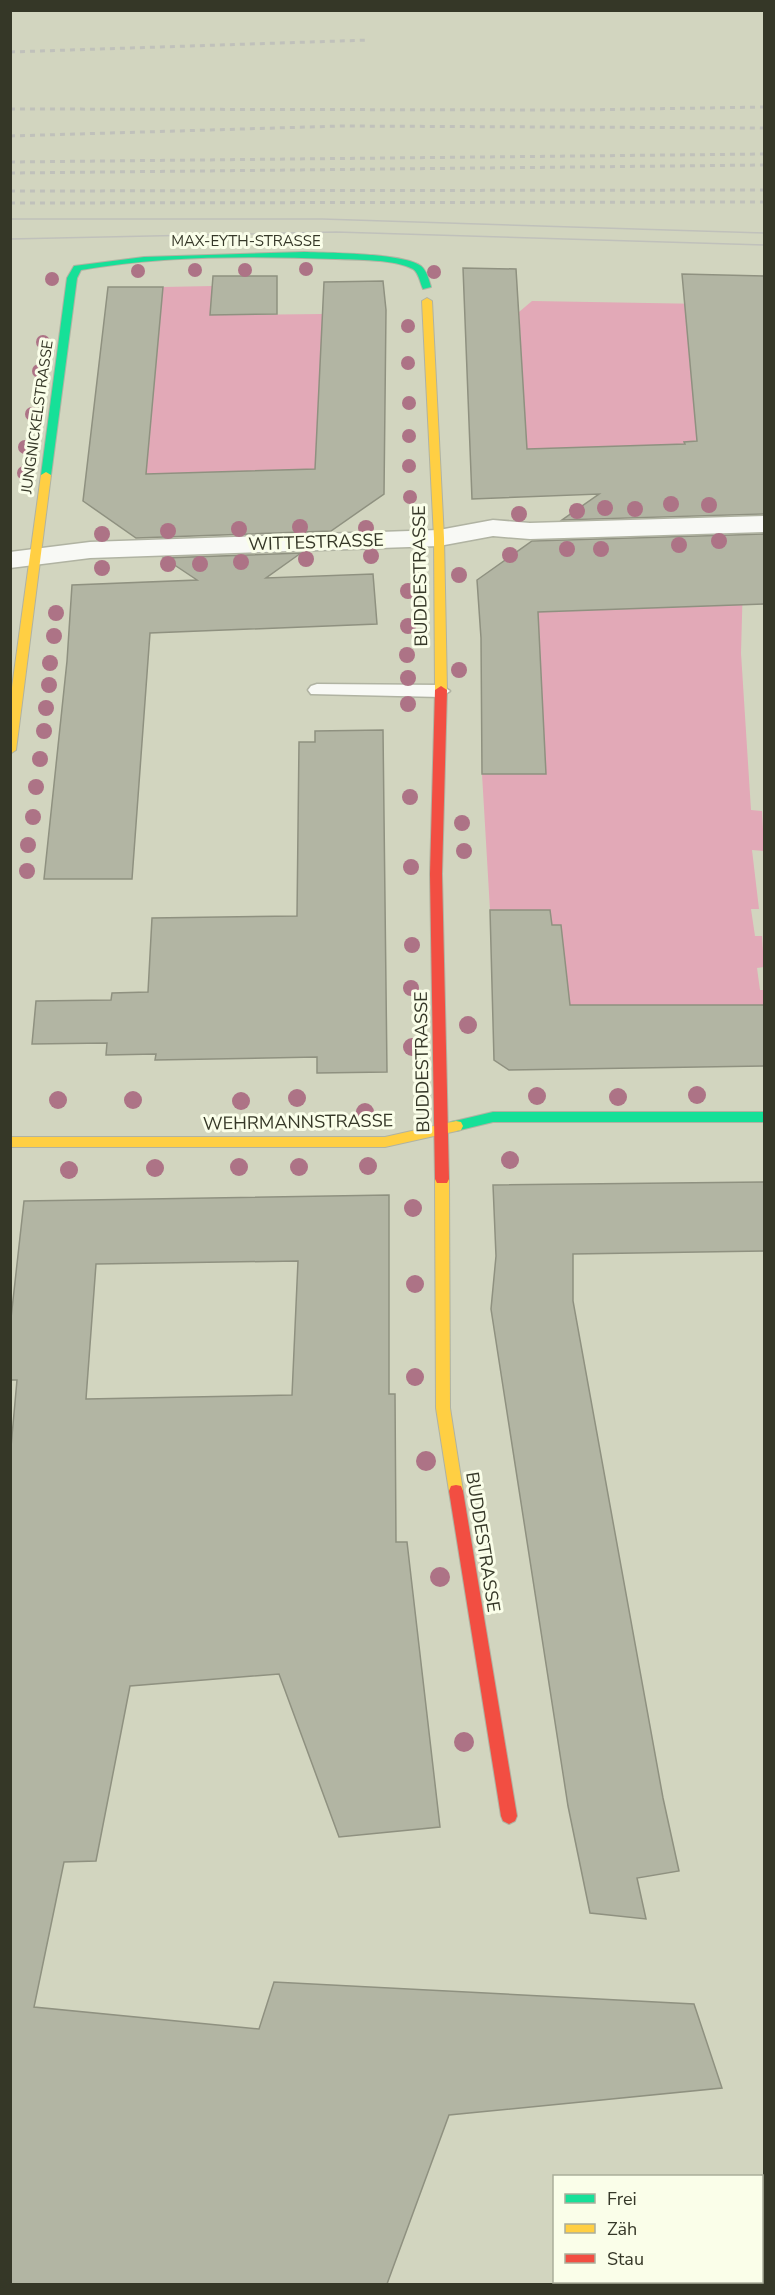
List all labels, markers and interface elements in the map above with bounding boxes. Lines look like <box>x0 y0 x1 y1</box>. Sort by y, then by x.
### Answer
street label: MAX-EYTH-STRASSE <box>171 231 321 251</box>
street label: JUNGNICKELSTRASSE <box>16 339 58 496</box>
street label: BUDDESTRASSE <box>407 505 433 647</box>
street label: WITTESTRASSE <box>248 528 384 556</box>
street label: BUDDESTRASSE <box>409 991 435 1133</box>
street label: WEHRMANNSTRASSE <box>203 1108 393 1136</box>
street label: BUDDESTRASSE <box>460 1470 506 1614</box>
legend <box>553 2175 763 2283</box>
text: Frei <box>607 2187 637 2211</box>
text: Zäh <box>607 2217 637 2241</box>
text: Stau <box>607 2247 644 2271</box>

